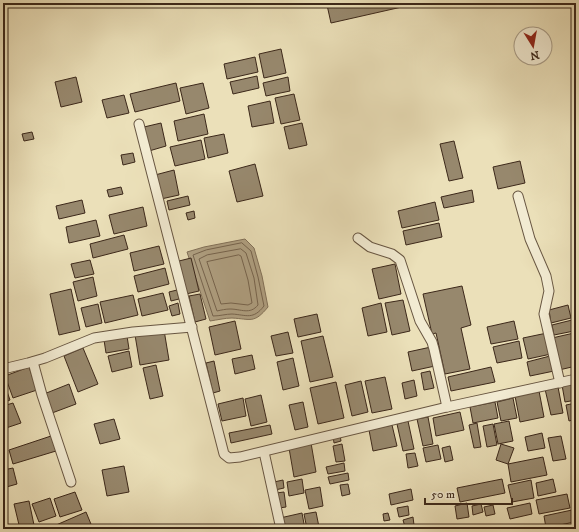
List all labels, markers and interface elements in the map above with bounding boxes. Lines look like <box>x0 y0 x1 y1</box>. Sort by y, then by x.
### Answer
north arrow <box>513 26 553 66</box>
text: N <box>529 47 540 63</box>
scale bar <box>425 480 512 506</box>
text: 50 m <box>431 487 455 502</box>

